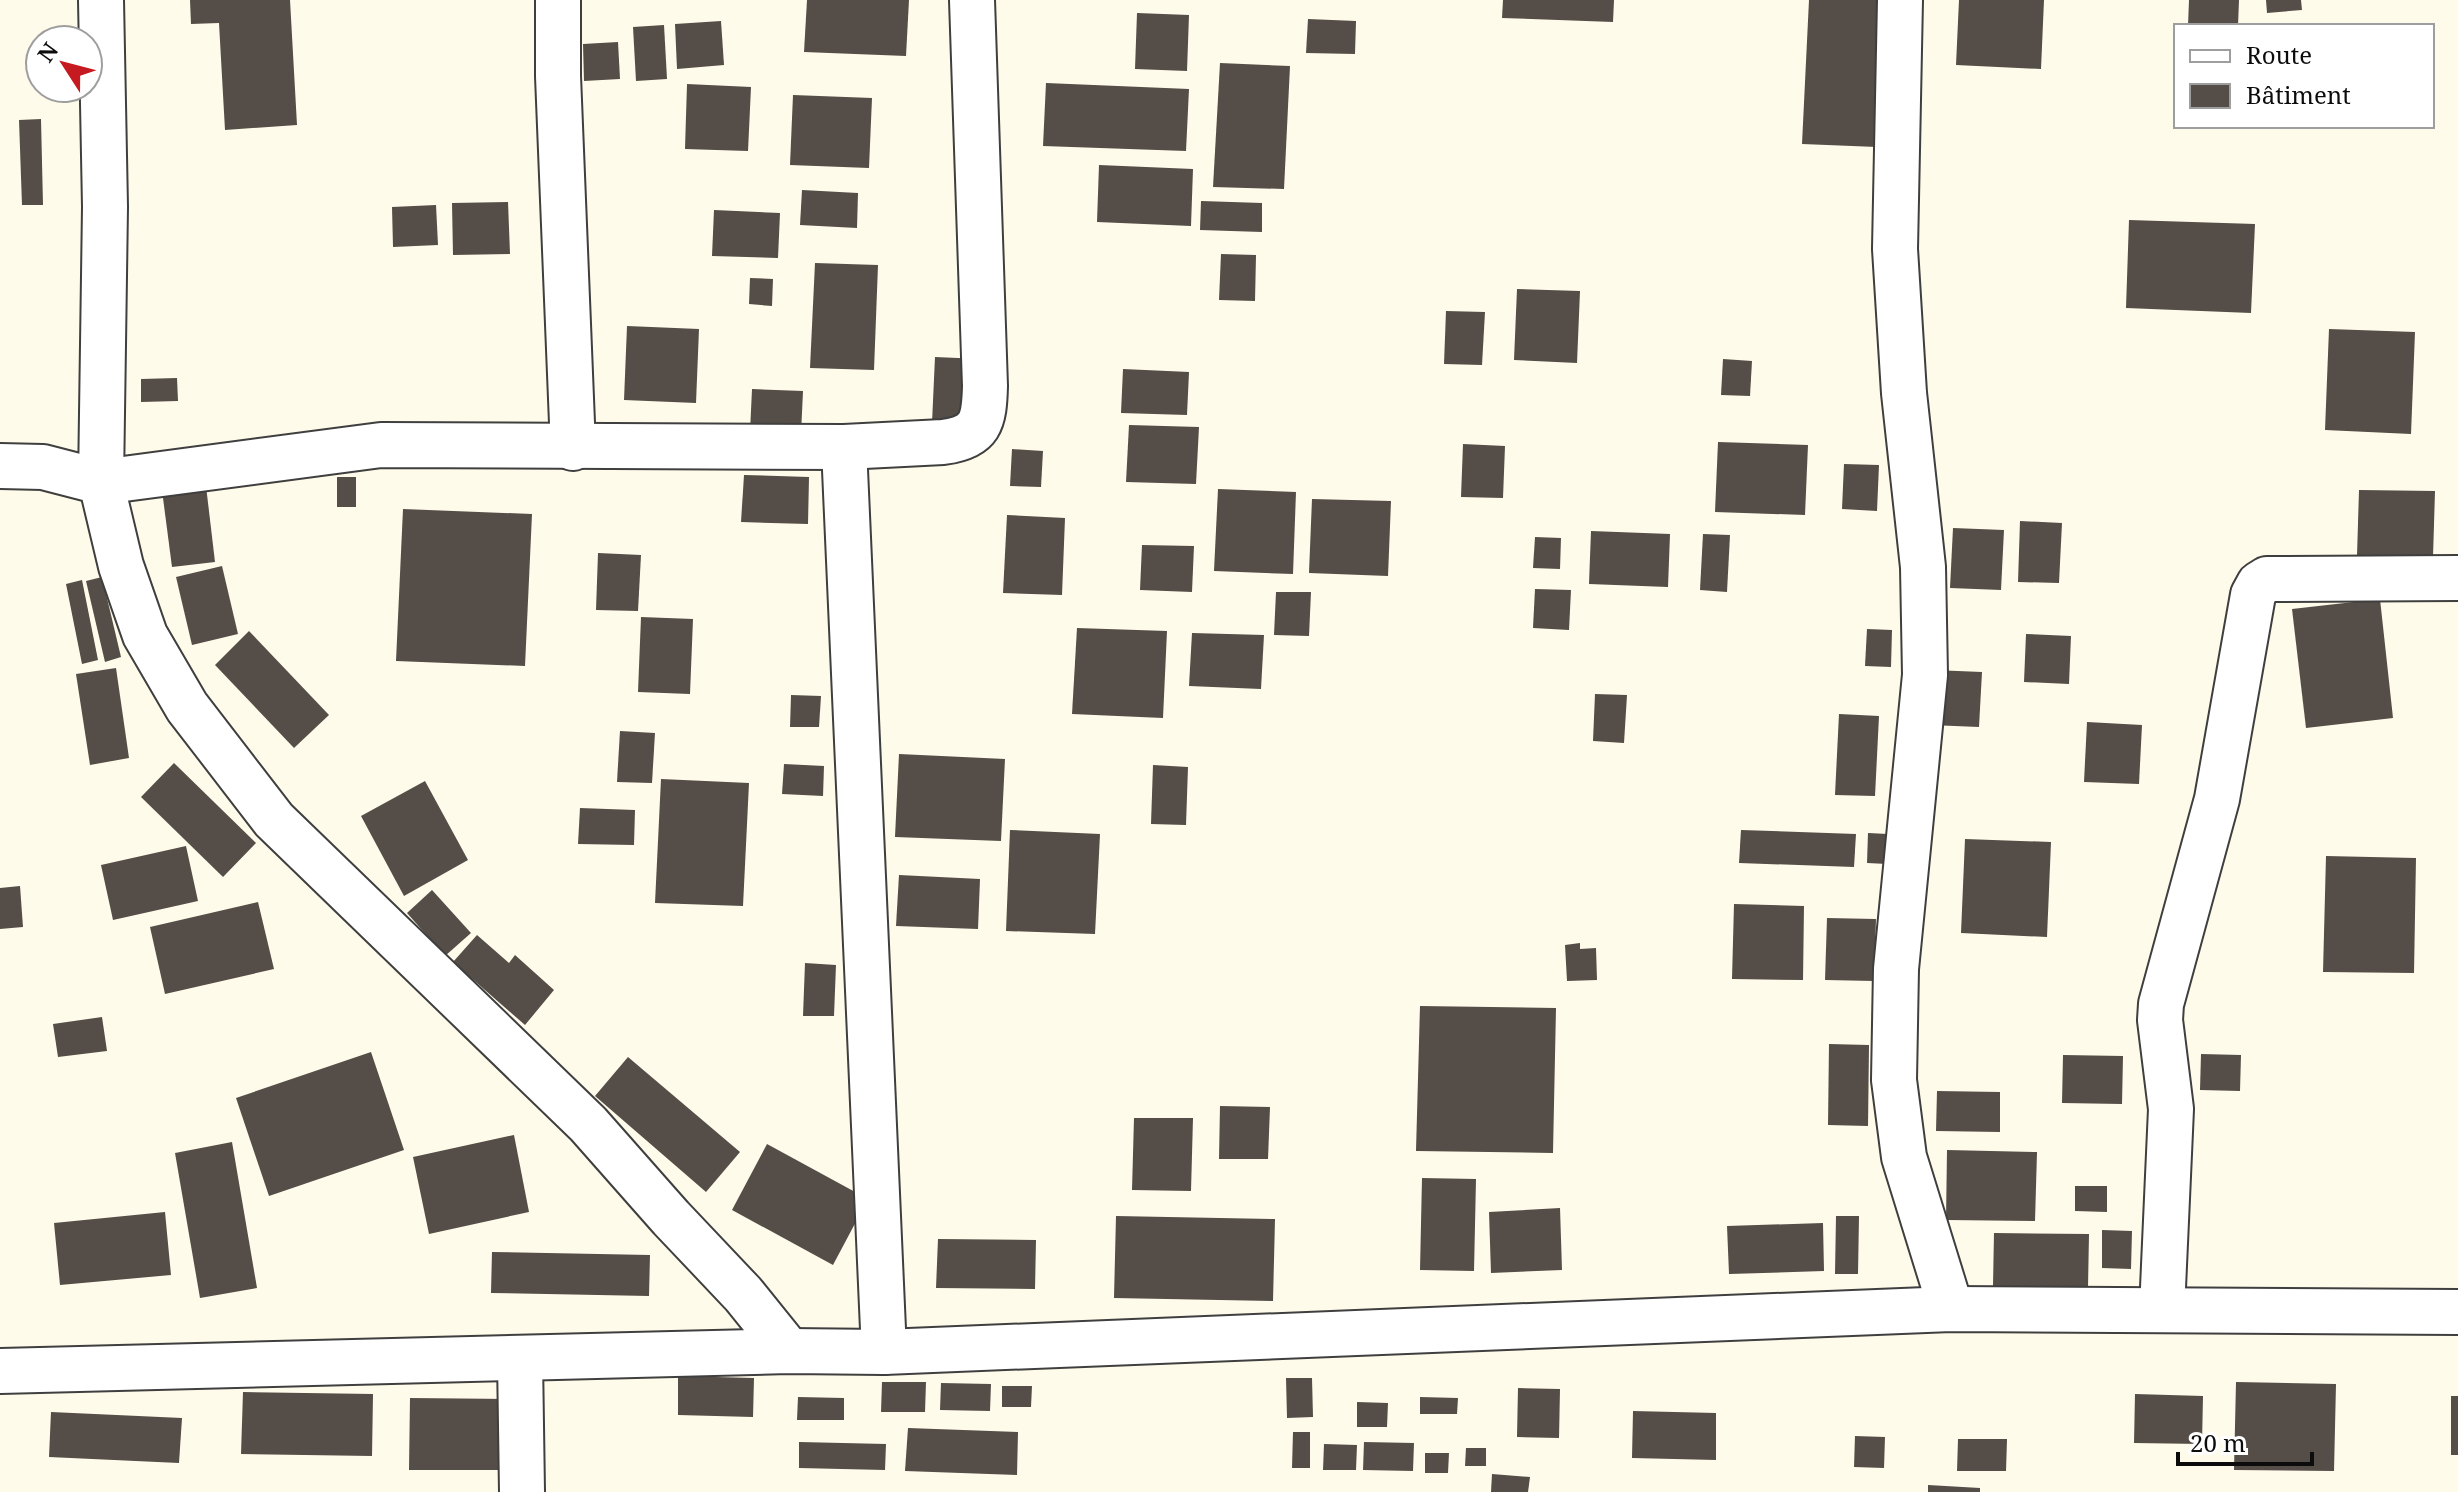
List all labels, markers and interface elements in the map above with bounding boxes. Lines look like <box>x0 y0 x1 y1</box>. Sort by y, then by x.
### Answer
north arrow <box>24 24 104 104</box>
legend <box>2174 24 2434 128</box>
text: N <box>30 36 64 67</box>
text: Route <box>2246 38 2312 71</box>
text: Bâtiment <box>2246 78 2351 111</box>
scale bar <box>2178 1416 2312 1466</box>
text: 20 m <box>2190 1426 2246 1459</box>

